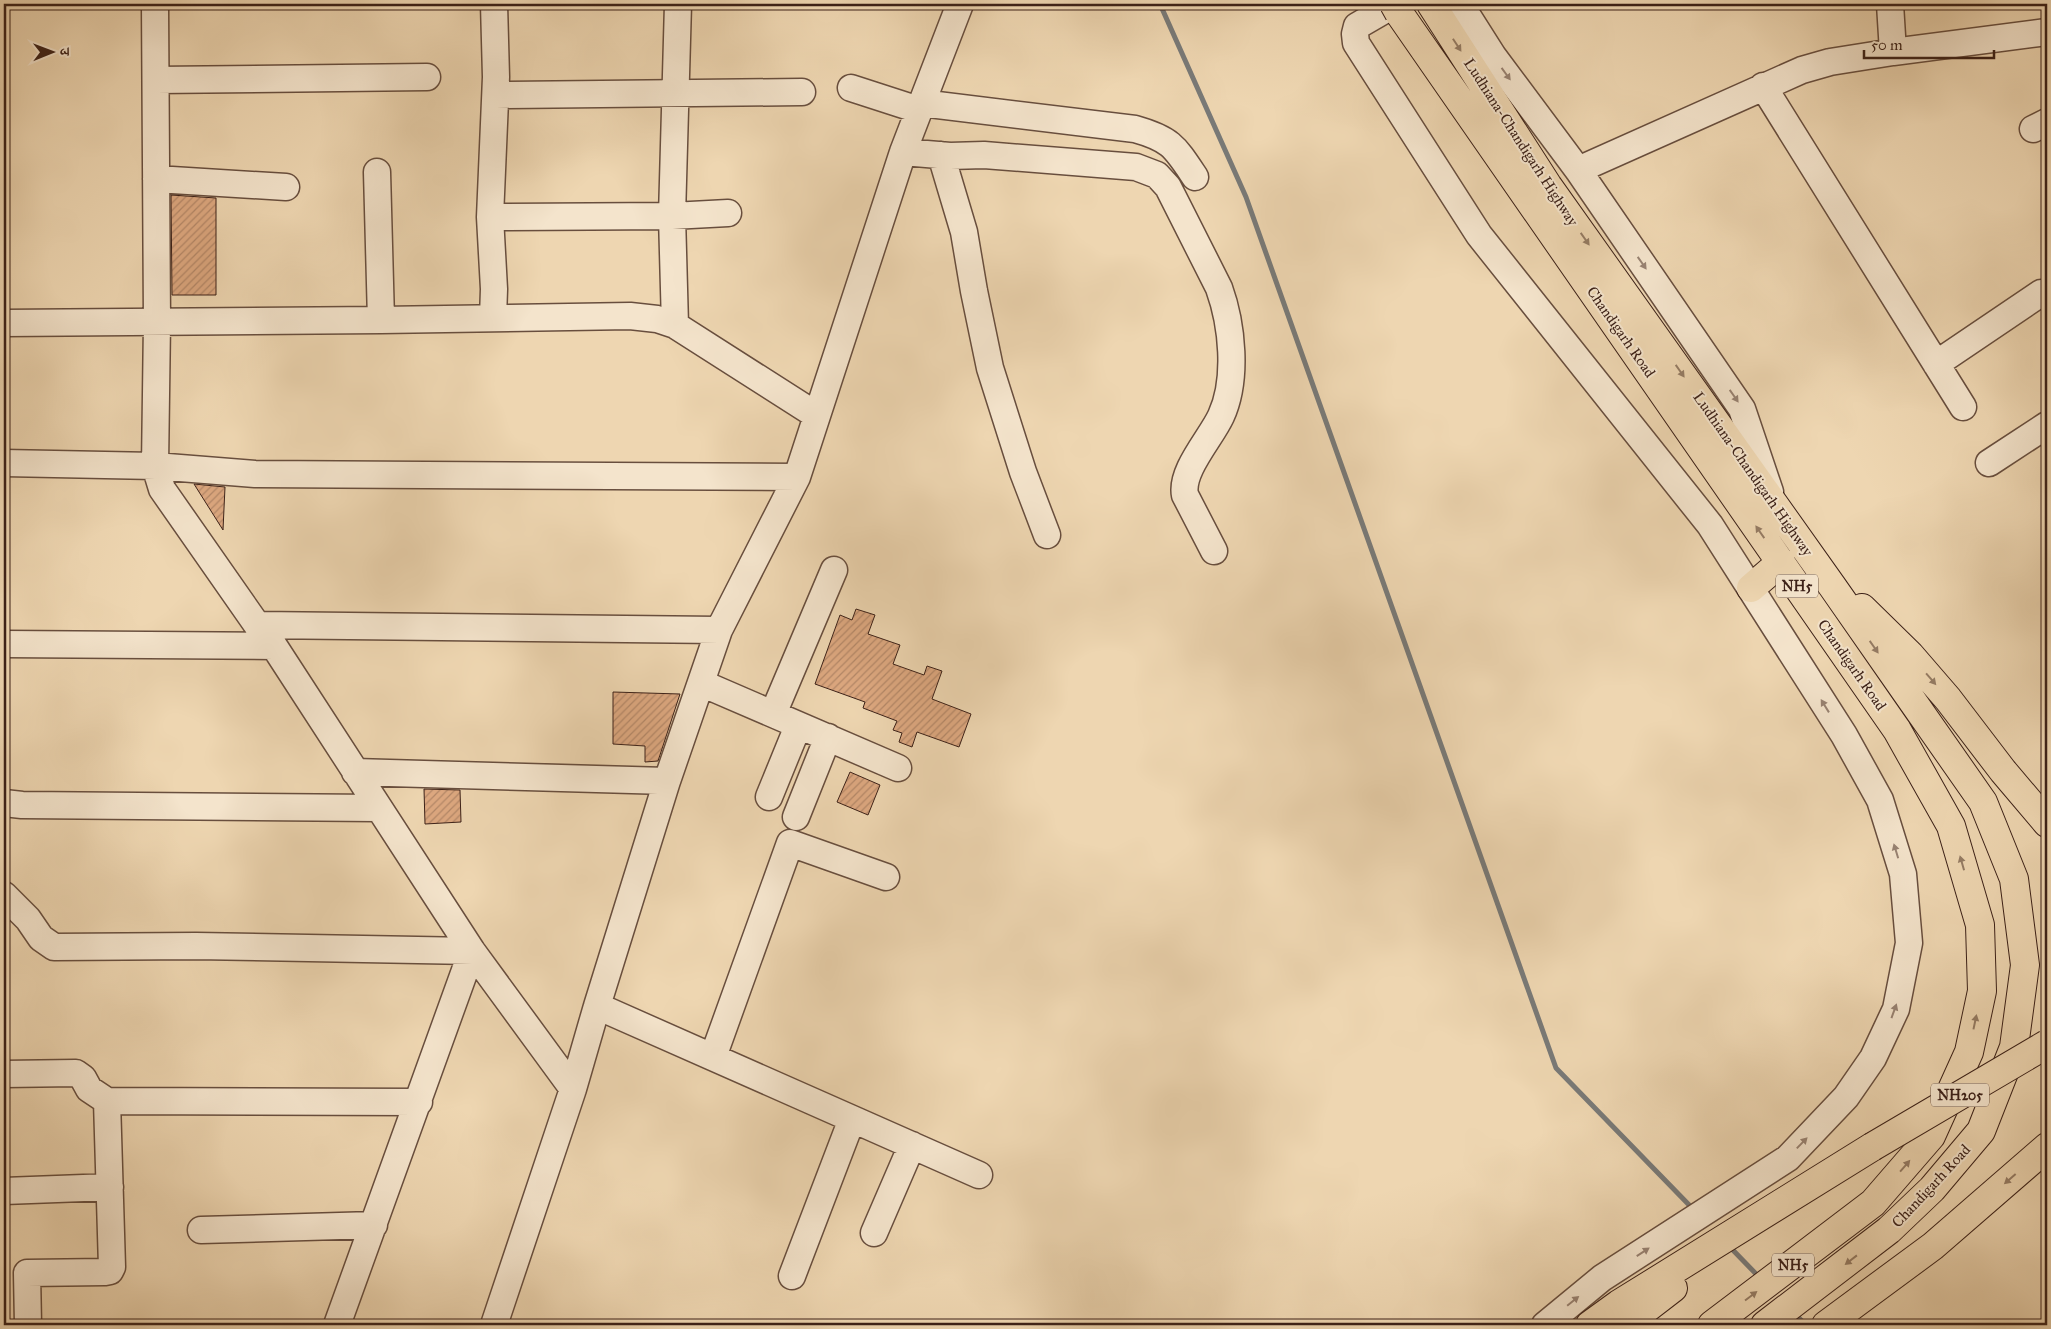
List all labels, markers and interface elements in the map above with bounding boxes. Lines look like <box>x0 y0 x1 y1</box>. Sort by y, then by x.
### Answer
north arrow <box>28 28 78 78</box>
scale bar <box>1864 28 1994 60</box>
text: 50 m <box>1871 36 1903 54</box>
one-way arrow <box>1452 38 1462 51</box>
text: उ <box>56 47 73 56</box>
street label: Ludhiana-Chandigarh Highway <box>1460 55 1583 230</box>
one-way arrow <box>1501 67 1511 80</box>
one-way arrow <box>1580 232 1590 245</box>
one-way arrow <box>1637 256 1647 269</box>
street label: Chandigarh Road <box>1583 283 1659 381</box>
one-way arrow <box>1674 364 1685 377</box>
street label: Ludhiana-Chandigarh Highway <box>1689 388 1817 560</box>
one-way arrow <box>1729 390 1739 403</box>
one-way arrow <box>1755 525 1765 539</box>
road number: NH5 <box>1776 574 1818 598</box>
street label: Chandigarh Road <box>1814 616 1890 714</box>
one-way arrow <box>1869 640 1879 653</box>
one-way arrow <box>1925 673 1936 685</box>
one-way arrow <box>1821 699 1830 713</box>
one-way arrow <box>1892 844 1899 859</box>
one-way arrow <box>1958 855 1966 871</box>
one-way arrow <box>1890 1003 1898 1018</box>
one-way arrow <box>1971 1015 1979 1030</box>
road number: NH205 <box>1931 1084 1989 1106</box>
one-way arrow <box>1796 1137 1808 1149</box>
street label: Chandigarh Road <box>1888 1140 1974 1231</box>
one-way arrow <box>1899 1161 1911 1173</box>
one-way arrow <box>2004 1174 2017 1185</box>
one-way arrow <box>1636 1247 1650 1257</box>
road number: NH5 <box>1772 1254 1814 1276</box>
one-way arrow <box>1845 1254 1858 1265</box>
one-way arrow <box>1744 1291 1758 1301</box>
one-way arrow <box>1566 1296 1579 1307</box>

